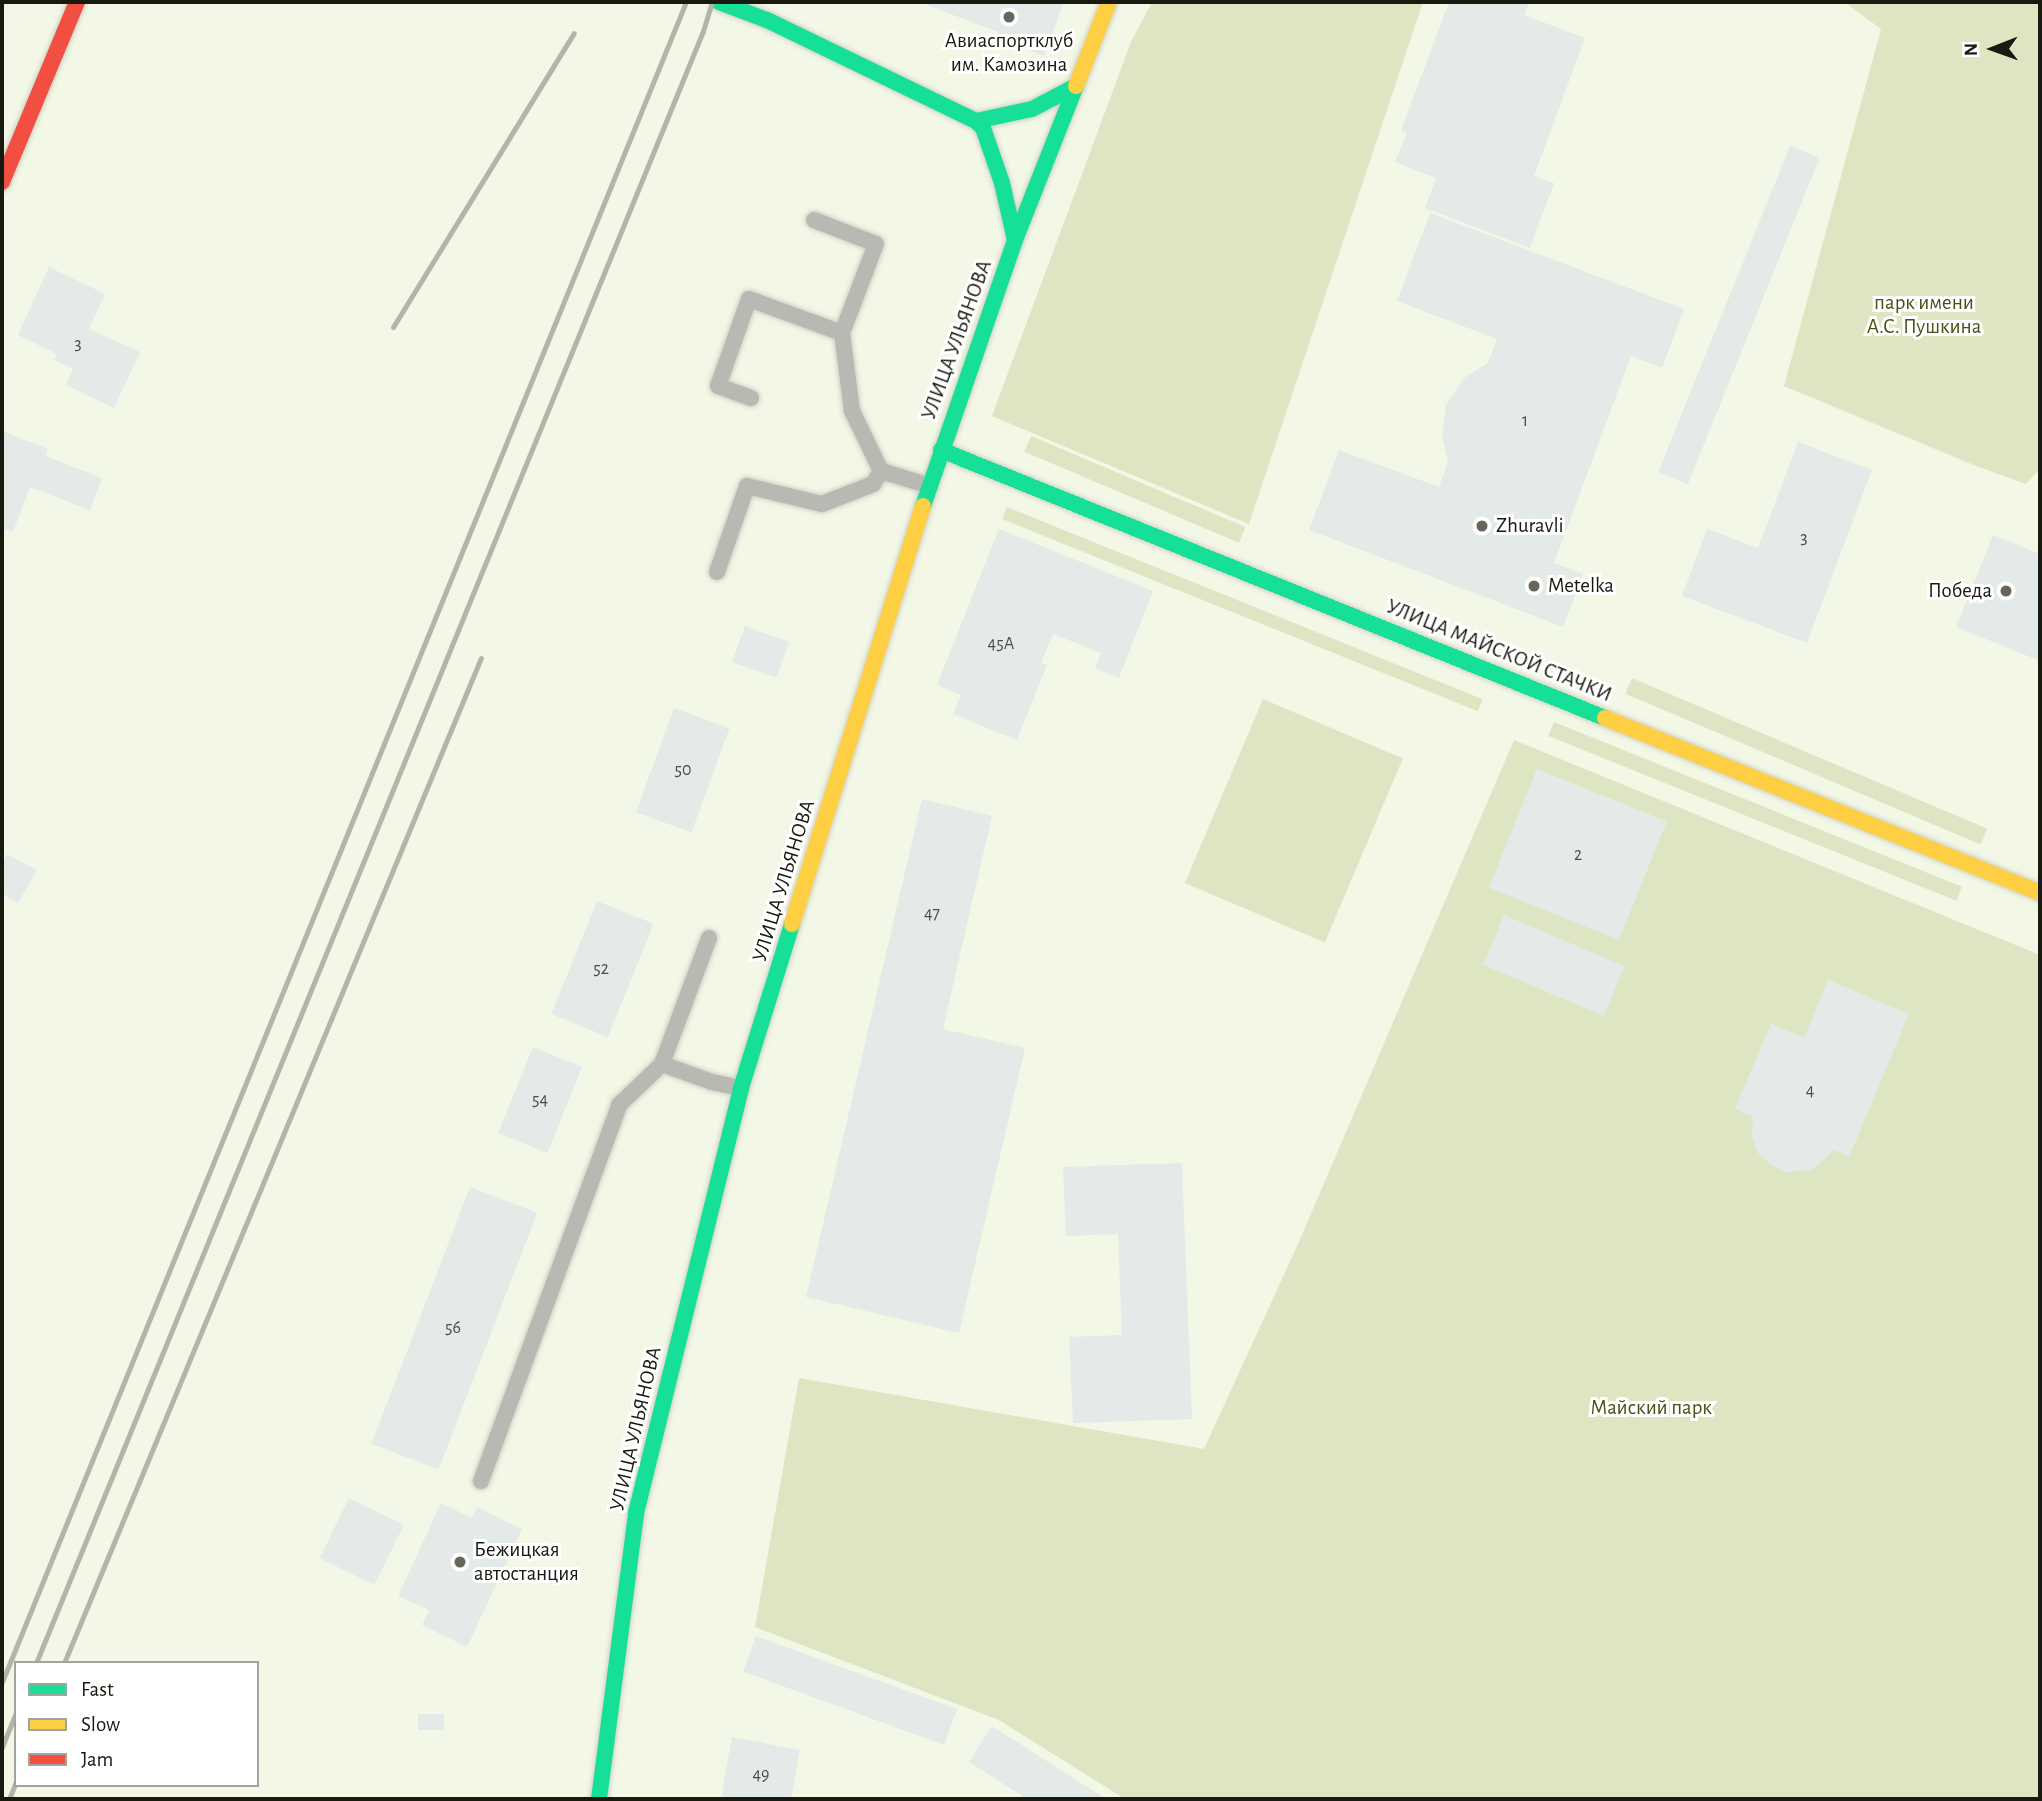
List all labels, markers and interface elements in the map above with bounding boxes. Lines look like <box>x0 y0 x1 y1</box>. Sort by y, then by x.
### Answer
marker: Авиаспортклуб им. Камозина <box>1001 9 1017 25</box>
north arrow <box>1958 14 2028 84</box>
place label: Авиаспортклуб им. Камозина <box>945 28 1073 78</box>
text: N <box>1962 43 1981 56</box>
street label: УЛИЦА УЛЬЯНОВА <box>916 257 998 423</box>
park label: парк имени А.С. Пушкина <box>1867 290 1981 340</box>
house number: 3 <box>74 333 82 355</box>
house number: 1 <box>1522 410 1528 432</box>
place label: Zhuravli <box>1496 513 1564 539</box>
marker: Zhuravli <box>1474 518 1490 534</box>
house number: 3 <box>1800 527 1808 549</box>
place label: Metelka <box>1548 573 1614 599</box>
marker: Metelka <box>1526 578 1542 594</box>
place label: Победа <box>1928 578 1992 604</box>
marker: Победа <box>1998 583 2014 599</box>
street label: УЛИЦА МАЙСКОЙ СТАЧКИ <box>1383 594 1615 708</box>
house number: 45А <box>988 633 1014 655</box>
house number: 50 <box>674 759 692 781</box>
street label: УЛИЦА УЛЬЯНОВА <box>747 797 821 965</box>
house number: 2 <box>1574 844 1582 866</box>
house number: 47 <box>924 903 940 925</box>
house number: 52 <box>593 958 609 980</box>
house number: 4 <box>1806 1080 1814 1102</box>
house number: 54 <box>532 1089 548 1111</box>
house number: 56 <box>445 1317 461 1339</box>
street label: УЛИЦА УЛЬЯНОВА <box>605 1344 667 1514</box>
park label: Майский парк <box>1590 1395 1712 1421</box>
place label: Бежицкая автостанция <box>474 1537 579 1587</box>
marker: Бежицкая автостанция <box>452 1554 468 1570</box>
legend <box>14 1661 259 1787</box>
text: Fast <box>81 1679 114 1700</box>
text: Slow <box>81 1714 120 1735</box>
text: Jam <box>81 1749 113 1770</box>
house number: 49 <box>752 1764 770 1786</box>

